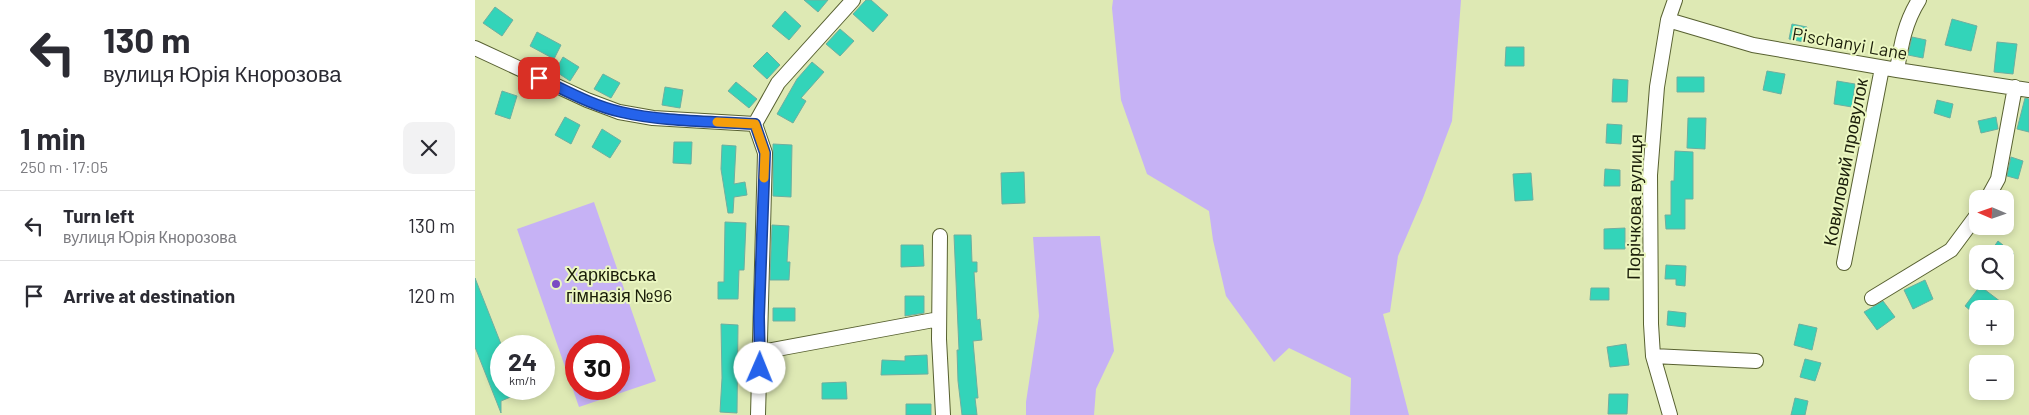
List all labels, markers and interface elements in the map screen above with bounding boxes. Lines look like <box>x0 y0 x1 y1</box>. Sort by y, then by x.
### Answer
text: 130 m <box>103 18 190 60</box>
icon: left <box>20 20 85 85</box>
street label: Pischanyi Lane <box>1791 22 1909 64</box>
pin <box>518 57 560 99</box>
text: вулиця Юрія Кнорозова <box>103 60 342 86</box>
icon: arrive <box>525 64 553 92</box>
street label: Ковиловий провулок <box>1818 76 1872 248</box>
text: 1 min <box>20 120 86 156</box>
button: close <box>403 122 455 174</box>
street label: Порічкова вулиця <box>1622 134 1646 280</box>
text: 250 m · 17:05 <box>20 157 108 176</box>
north arrow <box>1969 190 2014 235</box>
map controls <box>1969 190 2014 400</box>
text: Turn left <box>63 204 134 227</box>
icon: left <box>20 212 48 240</box>
text: 130 m <box>408 214 455 237</box>
text: вулиця Юрія Кнорозова <box>63 227 237 246</box>
button: search <box>1969 245 2014 290</box>
place label: Харківська гімназія №96 <box>566 263 672 306</box>
marker: Харківська гімназія №96 <box>550 278 562 290</box>
icon: arrive <box>20 282 48 310</box>
text: Arrive at destination <box>63 284 235 307</box>
text: 120 m <box>408 284 455 307</box>
button: + <box>1969 300 2014 345</box>
speed limit sign: 30 <box>565 335 630 400</box>
position arrow <box>733 341 785 393</box>
text: 24 <box>508 346 537 376</box>
button: − <box>1969 355 2014 400</box>
text: km/h <box>509 373 536 387</box>

